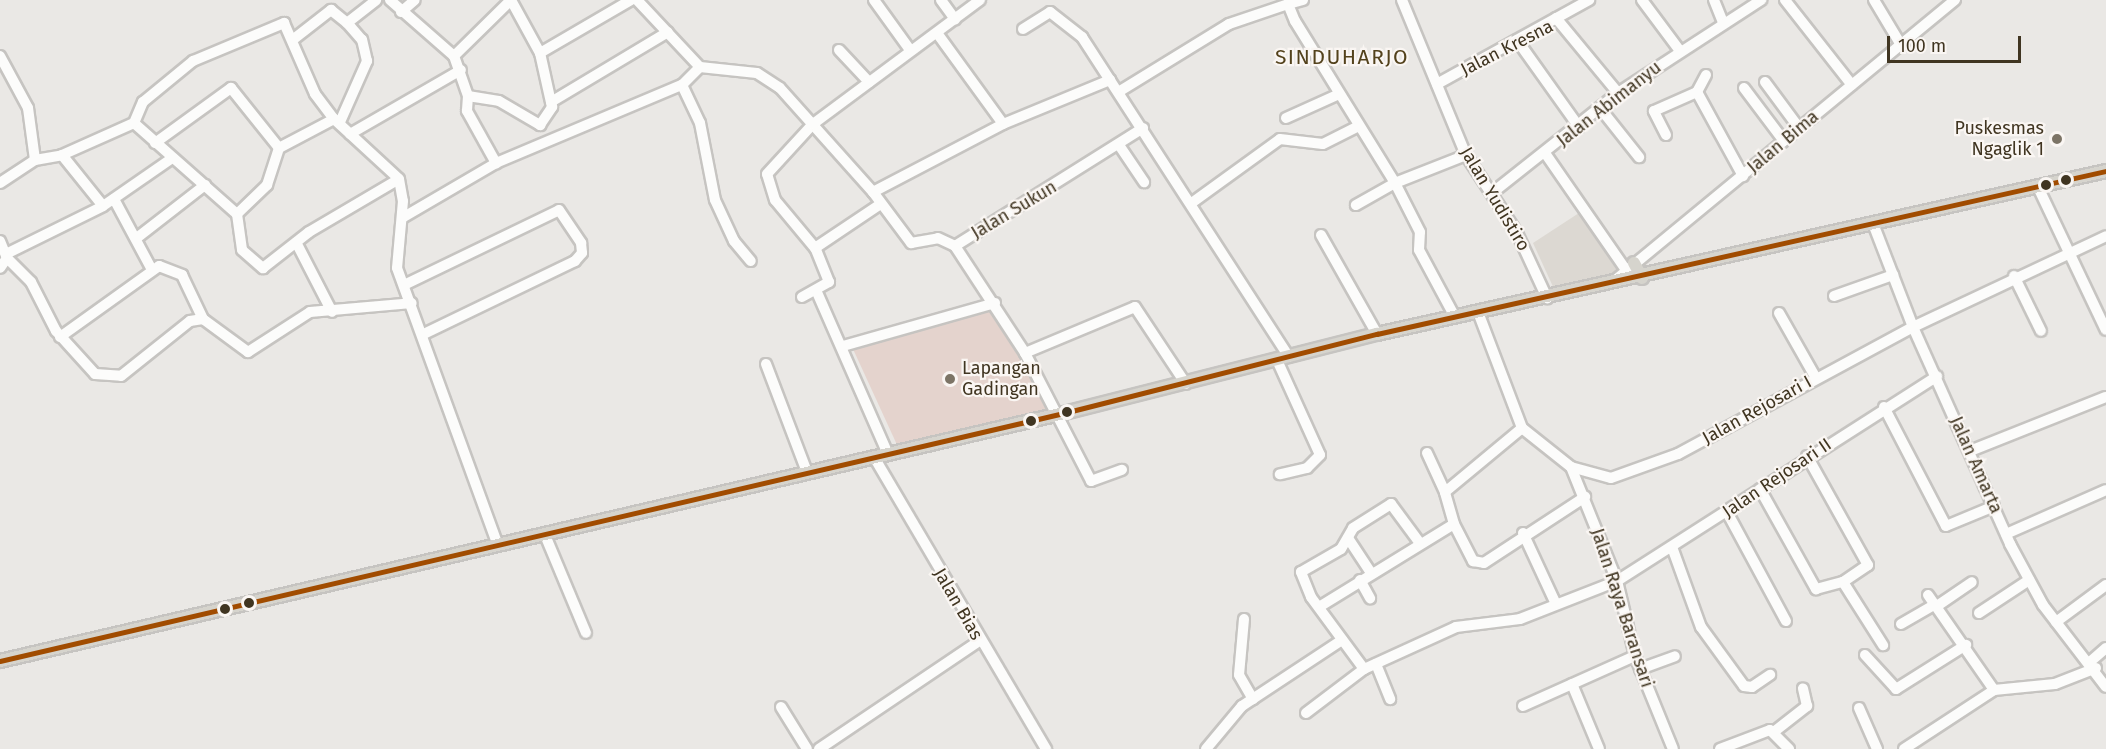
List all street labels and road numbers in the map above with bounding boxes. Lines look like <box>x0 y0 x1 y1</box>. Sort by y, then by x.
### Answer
street label: Jalan Kresna <box>1457 15 1557 81</box>
street label: Jalan Abimanyu <box>1553 57 1665 151</box>
street label: Jalan Bima <box>1743 106 1823 178</box>
street label: Jalan Yudistiro <box>1455 143 1535 255</box>
street label: Jalan Sukun <box>967 176 1061 244</box>
street label: Jalan Rejosari I <box>1699 371 1815 449</box>
street label: Jalan Amarta <box>1945 413 2007 517</box>
street label: Jalan Rejosari II <box>1718 434 1836 522</box>
street label: Jalan Raya Baransari <box>1586 526 1658 690</box>
street label: Jalan Bias <box>929 564 987 644</box>

